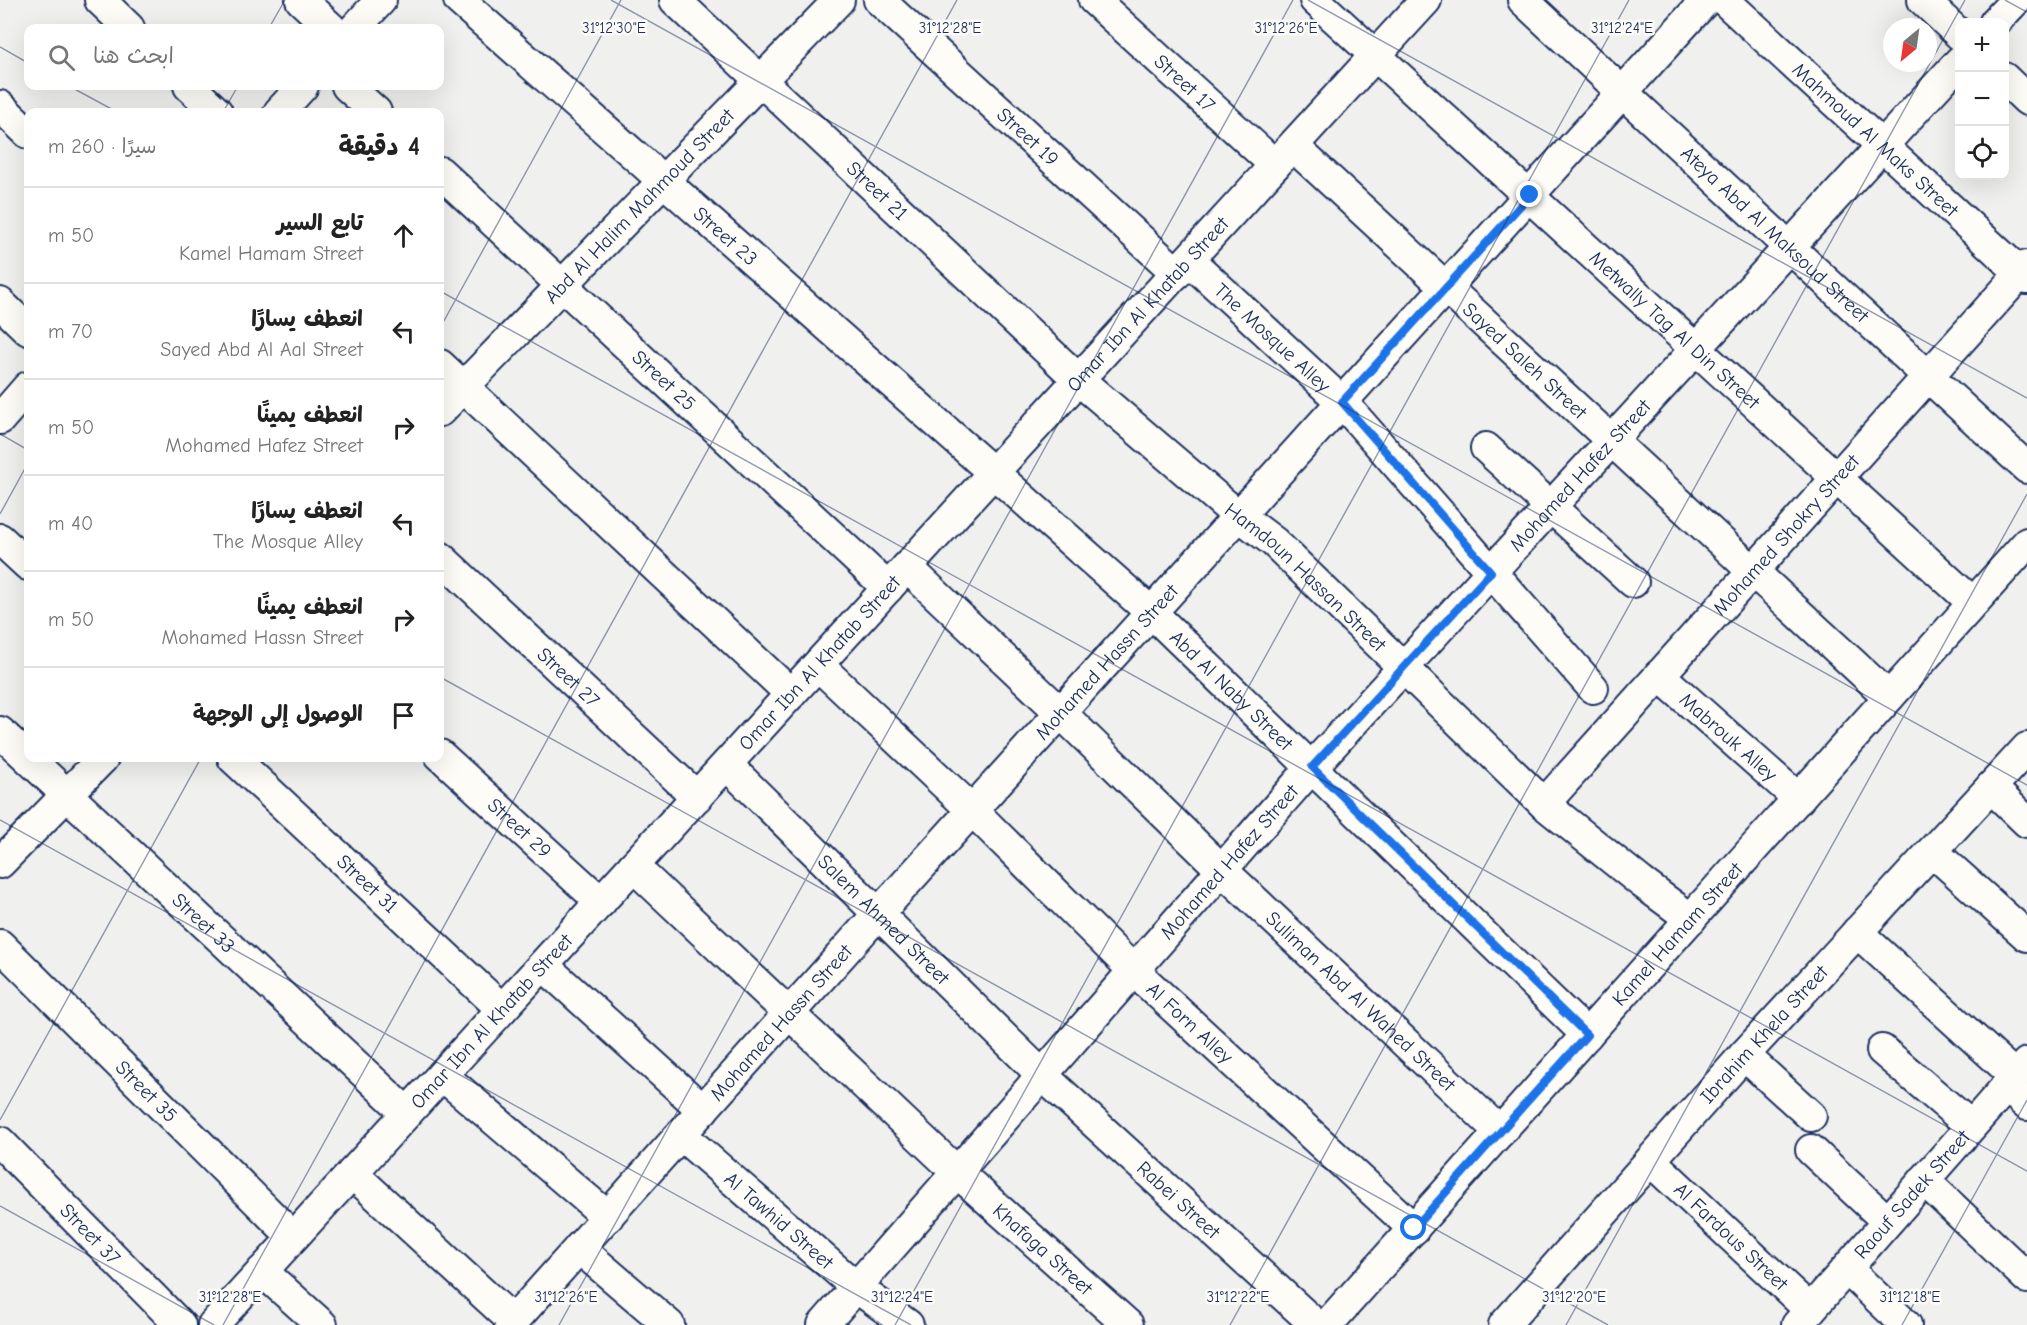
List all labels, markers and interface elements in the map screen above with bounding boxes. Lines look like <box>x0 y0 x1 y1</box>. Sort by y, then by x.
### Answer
north arrow <box>1883 18 1937 72</box>
map controls <box>1955 18 2009 180</box>
button: + <box>1955 18 2009 72</box>
text: 31°12'30"E <box>582 19 646 37</box>
text: 31°12'28"E <box>919 19 981 37</box>
text: 31°12'26"E <box>1254 19 1318 37</box>
text: 31°12'24"E <box>1591 19 1653 37</box>
search box <box>24 24 444 90</box>
icon: search <box>45 41 78 74</box>
text: ابحث هنا <box>93 43 174 69</box>
street label: Street 17 <box>1150 49 1220 117</box>
street label: Mahmoud Al Maks Street <box>1788 58 1964 222</box>
button: − <box>1955 72 2009 126</box>
street label: Abd Al Halim Mahmoud Street <box>540 103 740 308</box>
street label: Street 19 <box>992 103 1064 170</box>
button: locate <box>1955 126 2009 180</box>
text: 4 دقيقة <box>339 132 420 162</box>
text: سيرًا · 260 m <box>48 135 156 158</box>
street label: Ateya Abd Al Maksoud Street <box>1676 141 1875 328</box>
street label: Street 21 <box>842 156 913 225</box>
route end <box>1516 181 1542 207</box>
street label: Street 23 <box>689 202 762 270</box>
text: تابع السير <box>277 210 363 236</box>
street label: Omar Ibn Al Khatab Street <box>1062 211 1234 396</box>
icon: ahead <box>387 219 420 252</box>
text: 50 m <box>48 224 94 247</box>
text: Kamel Hamam Street <box>179 242 363 265</box>
street label: Metwally Tag Al Din Street <box>1585 246 1766 414</box>
street label: The Mosque Alley <box>1210 278 1335 397</box>
street label: Sayed Saleh Street <box>1458 298 1593 424</box>
text: انعطف يسارًا <box>251 306 363 332</box>
icon: left <box>387 315 420 348</box>
text: 70 m <box>48 320 93 343</box>
text: Sayed Abd Al Aal Street <box>160 338 363 361</box>
street label: Street 25 <box>628 345 701 415</box>
street label: Mohamed Hafez Street <box>1504 394 1656 556</box>
text: انعطف يمينًا <box>257 402 363 428</box>
icon: right <box>387 411 420 444</box>
text: 50 m <box>48 416 94 439</box>
text: Mohamed Hafez Street <box>165 434 363 457</box>
street label: Mohamed Shokry Street <box>1708 449 1865 620</box>
text: انعطف يسارًا <box>251 498 363 524</box>
street label: Hamdoun Hassan Street <box>1221 498 1392 657</box>
icon: left <box>387 507 420 540</box>
text: 40 m <box>48 512 93 535</box>
text: The Mosque Alley <box>213 530 363 553</box>
street label: Omar Ibn Al Khatab Street <box>734 570 906 755</box>
street label: Mohamed Hassn Street <box>1030 578 1184 744</box>
text: انعطف يمينًا <box>257 594 363 620</box>
icon: right <box>387 603 420 636</box>
text: 50 m <box>48 608 94 631</box>
street label: Abd Al Naby Street <box>1165 625 1299 756</box>
text: Mohamed Hassn Street <box>162 626 363 649</box>
street label: Street 27 <box>533 643 605 712</box>
street label: Mabrouk Alley <box>1675 688 1782 786</box>
icon: arrive <box>387 699 420 732</box>
text: الوصول إلى الوجهة <box>193 701 363 727</box>
street label: Mohamed Hafez Street <box>1155 779 1304 944</box>
street label: Street 29 <box>483 793 556 863</box>
street label: Street 31 <box>332 850 403 917</box>
street label: Salem Ahmed Street <box>813 850 955 990</box>
street label: Kamel Hamam Street <box>1607 857 1748 1010</box>
street label: Street 33 <box>168 888 240 957</box>
street label: Suliman Abd Al Wahed Street <box>1261 906 1461 1096</box>
street label: Omar Ibn Al Khatab Street <box>406 928 578 1113</box>
street label: Mohamed Hassn Street <box>705 939 857 1105</box>
street label: Ibrahim Khela Street <box>1695 960 1833 1108</box>
street label: Al Forn Alley <box>1142 977 1238 1068</box>
street label: Street 35 <box>111 1056 182 1127</box>
street label: Raouf Sadek Street <box>1849 1124 1975 1263</box>
street label: Rabei Street <box>1132 1156 1226 1244</box>
street label: Al Tawhid Street <box>720 1167 839 1274</box>
street label: Al Fardous Street <box>1670 1177 1794 1296</box>
street label: Khafaga Street <box>988 1198 1098 1300</box>
street label: Street 37 <box>55 1199 126 1270</box>
route start <box>1400 1214 1426 1240</box>
text: 31°12'28"E <box>199 1288 261 1306</box>
text: 31°12'26"E <box>534 1288 598 1306</box>
text: 31°12'24"E <box>871 1288 933 1306</box>
text: 31°12'22"E <box>1207 1288 1269 1306</box>
text: 31°12'20"E <box>1542 1288 1606 1306</box>
text: 31°12'18"E <box>1880 1288 1940 1306</box>

